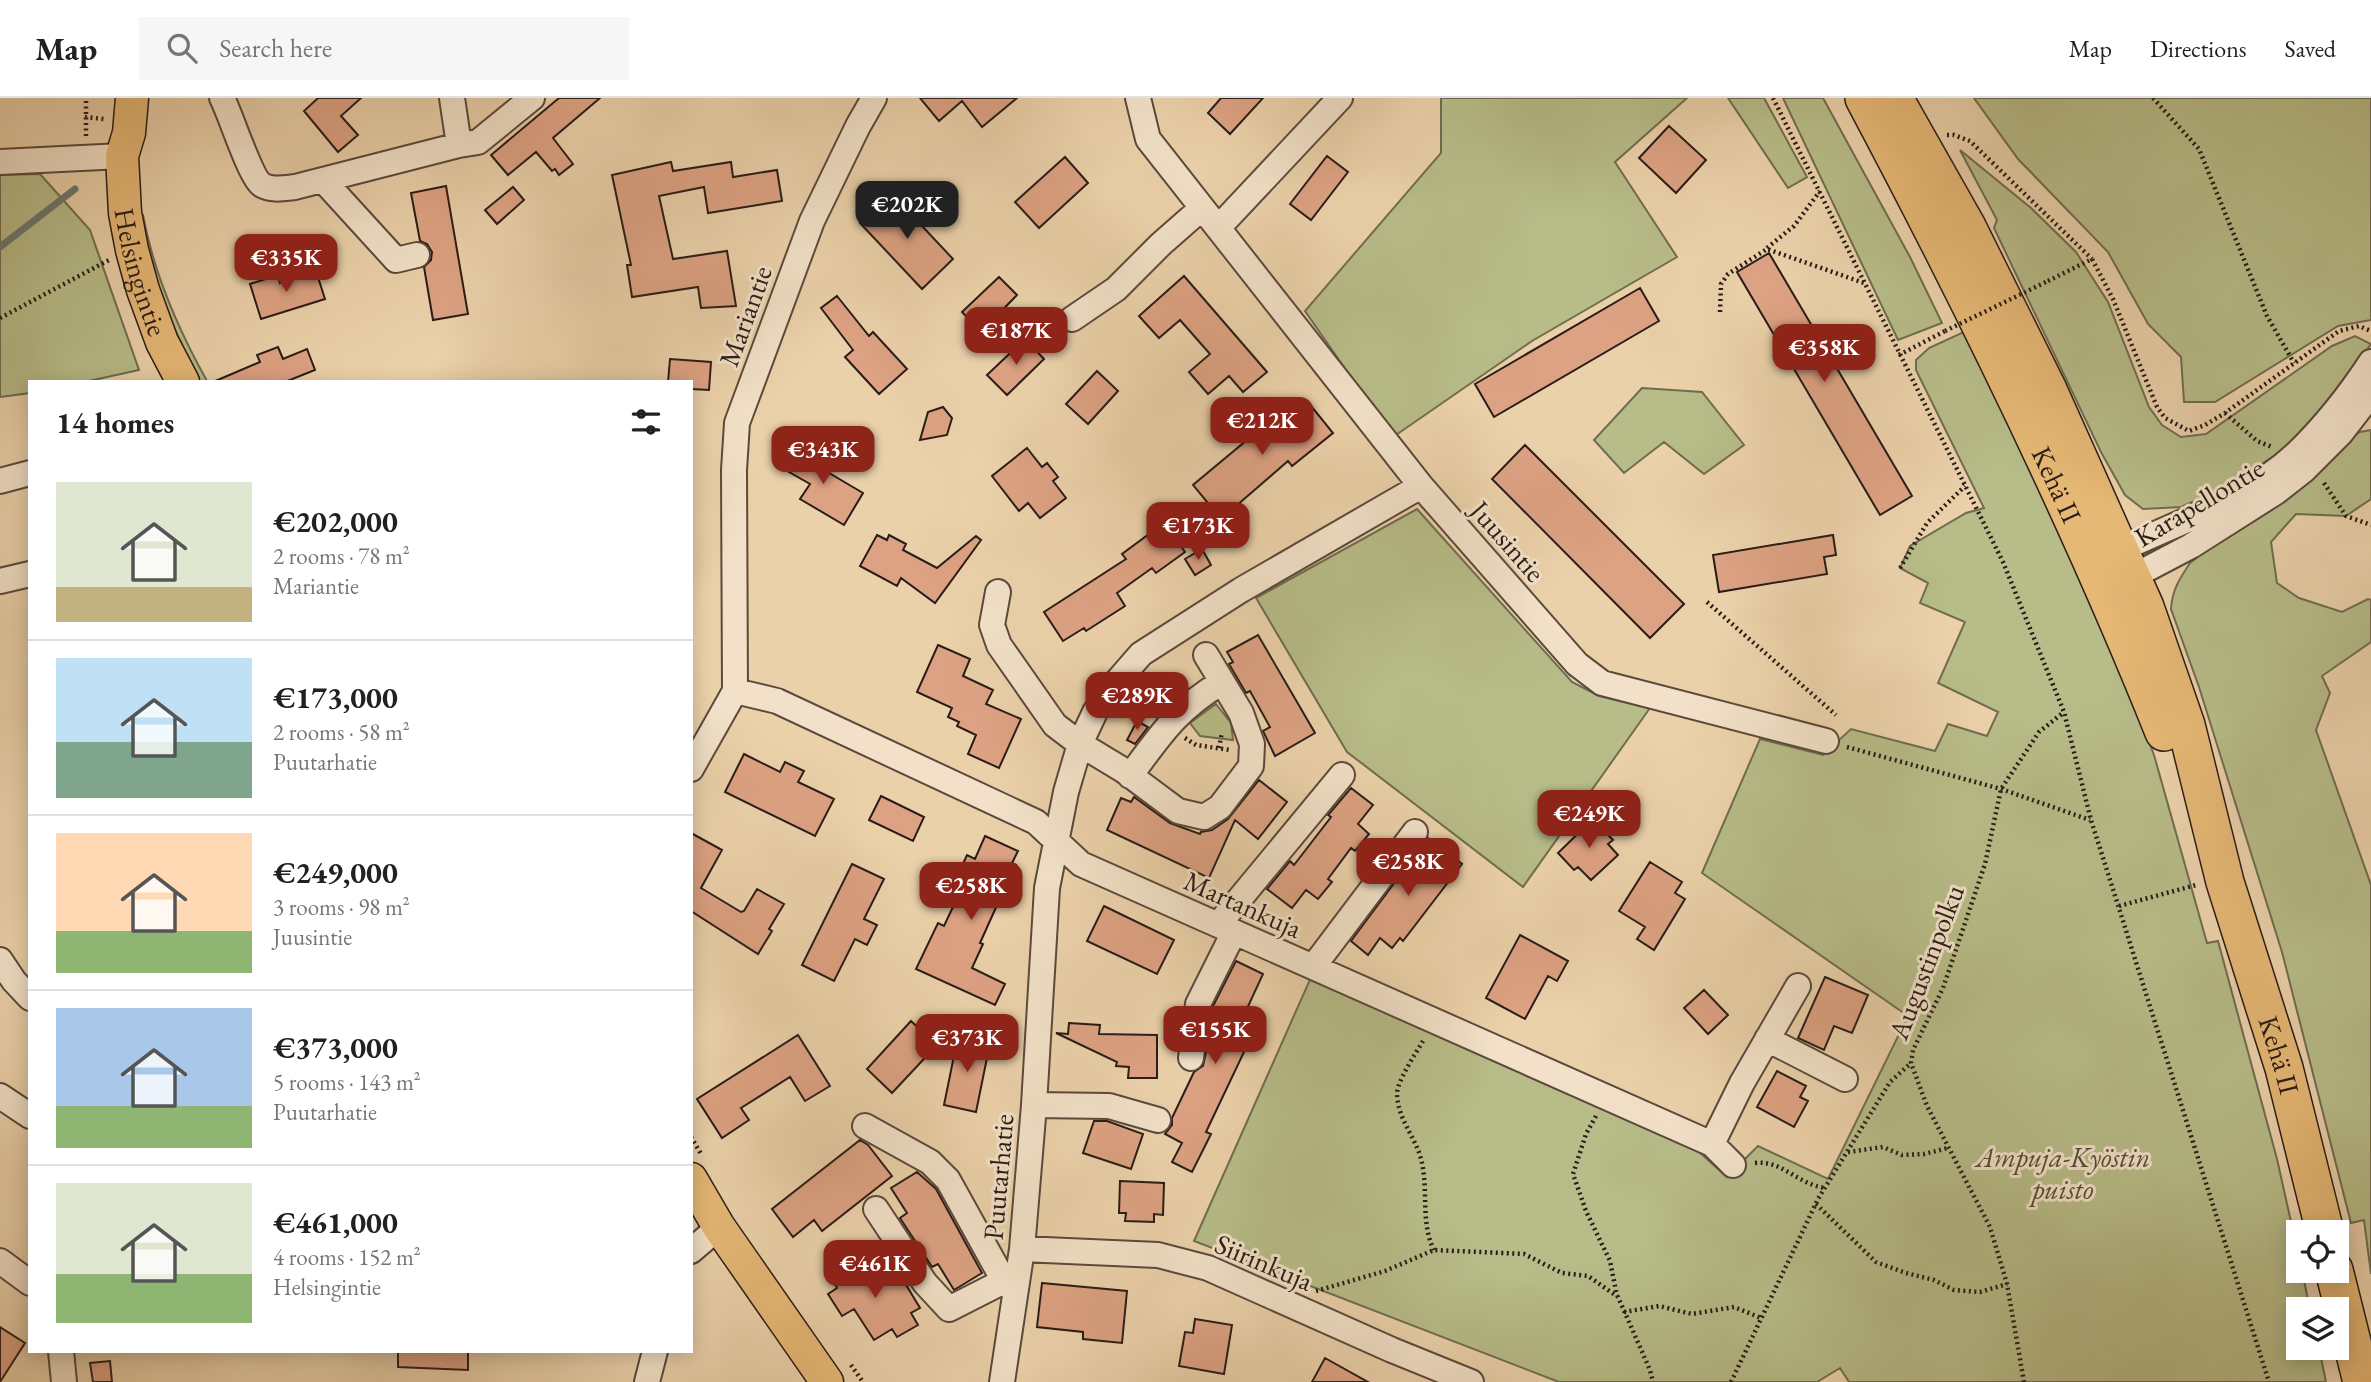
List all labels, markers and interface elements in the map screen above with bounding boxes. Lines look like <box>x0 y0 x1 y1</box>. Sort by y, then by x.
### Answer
search box <box>139 17 629 80</box>
text: Map <box>35 27 97 70</box>
icon: search <box>163 29 201 67</box>
text: Search here <box>219 31 332 65</box>
text: Map <box>2069 33 2112 64</box>
text: Directions <box>2150 33 2247 64</box>
text: Saved <box>2285 33 2336 64</box>
pin: €202K <box>858 181 956 241</box>
text: €202K <box>871 189 943 219</box>
street label: Helsingintie <box>106 205 176 341</box>
pin: €335K <box>237 234 335 294</box>
text: €335K <box>250 242 322 272</box>
street label: Mariantie <box>710 261 780 371</box>
pin: €187K <box>967 308 1065 367</box>
text: €187K <box>980 315 1052 345</box>
pin: €358K <box>1775 324 1873 384</box>
text: €358K <box>1788 332 1860 362</box>
pin: €212K <box>1213 398 1311 457</box>
text: 14 homes <box>56 403 174 442</box>
icon: filters <box>627 403 665 441</box>
text: €212K <box>1226 405 1298 435</box>
pin: €343K <box>774 426 872 486</box>
text: €343K <box>787 434 859 464</box>
street label: Kehä II <box>2024 440 2090 529</box>
street label: Karapellontie <box>2128 449 2270 555</box>
street label: Juusintie <box>1462 491 1553 589</box>
text: €202,000 <box>273 502 398 541</box>
pin: €173K <box>1149 503 1247 562</box>
icon: home <box>112 510 196 594</box>
text: €173K <box>1162 510 1234 540</box>
text: 2 rooms · 78 m² <box>273 541 410 571</box>
text: Mariantie <box>273 571 359 601</box>
pin: €289K <box>1088 672 1186 732</box>
text: €173,000 <box>273 678 398 717</box>
text: €289K <box>1101 680 1173 710</box>
icon: home <box>112 686 196 770</box>
text: 2 rooms · 58 m² <box>273 717 410 747</box>
text: Puutarhatie <box>273 747 377 777</box>
pin: €249K <box>1540 790 1638 850</box>
text: €249K <box>1553 798 1625 828</box>
pin: €258K <box>1359 838 1457 898</box>
text: €258K <box>1372 846 1444 876</box>
text: €249,000 <box>273 853 398 892</box>
icon: home <box>112 861 196 945</box>
pin: €258K <box>922 862 1020 922</box>
street label: Martankuja <box>1178 862 1308 946</box>
text: €258K <box>935 870 1007 900</box>
street label: Augustinpolku <box>1880 879 1972 1046</box>
text: 3 rooms · 98 m² <box>273 892 410 922</box>
text: Juusintie <box>273 922 352 952</box>
pin: €155K <box>1166 1006 1264 1066</box>
street label: Kehä II <box>2251 1011 2308 1098</box>
pin: €373K <box>918 1014 1016 1074</box>
text: €155K <box>1179 1014 1251 1044</box>
text: €373K <box>931 1022 1003 1052</box>
text: €373,000 <box>273 1028 398 1067</box>
icon: home <box>112 1036 196 1120</box>
text: 5 rooms · 143 m² <box>273 1067 421 1097</box>
text: Puutarhatie <box>273 1097 377 1127</box>
street label: Puutarhatie <box>975 1112 1021 1242</box>
park label: Ampuja-Kyöstin puisto <box>1974 1139 2150 1207</box>
text: €461,000 <box>273 1203 398 1242</box>
icon: home <box>112 1211 196 1295</box>
map controls <box>2286 1220 2349 1360</box>
button: locate <box>2286 1220 2349 1283</box>
street label: Siirinkuja <box>1210 1225 1319 1299</box>
pin: €461K <box>826 1240 924 1300</box>
text: 4 rooms · 152 m² <box>273 1242 421 1272</box>
text: €461K <box>839 1248 911 1278</box>
text: Helsingintie <box>273 1272 381 1302</box>
button: layers <box>2286 1297 2349 1360</box>

